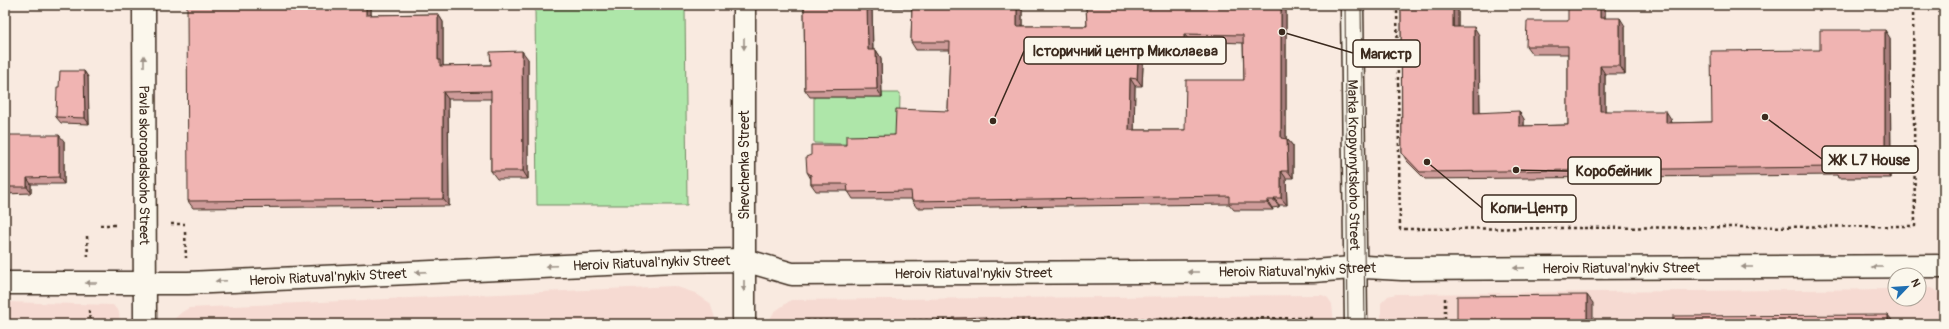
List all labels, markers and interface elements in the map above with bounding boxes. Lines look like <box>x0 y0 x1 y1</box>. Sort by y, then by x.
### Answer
callout: Історичний центр Миколаєва <box>1024 37 1226 64</box>
one-way arrow <box>741 38 747 51</box>
callout: Магистр <box>1353 40 1420 67</box>
text: Історичний центр Миколаєва <box>1032 42 1218 61</box>
text: Магистр <box>1360 45 1412 64</box>
one-way arrow <box>141 54 147 67</box>
street label: Marka Kropyvnytskoho Street <box>1344 79 1363 251</box>
street label: Pavla skoropadskoho Street <box>135 85 153 245</box>
street label: Shevchenka Street <box>736 110 753 220</box>
callout: ЖК L7 House <box>1822 146 1918 173</box>
text: ЖК L7 House <box>1827 151 1910 170</box>
callout: Коробейник <box>1568 157 1661 184</box>
text: Коробейник <box>1576 162 1653 181</box>
callout: Копи-Центр <box>1482 195 1576 222</box>
text: Копи-Центр <box>1490 199 1568 218</box>
street label: Heroiv Riatuval'nykiv Street <box>572 252 731 275</box>
street label: Heroiv Riatuval'nykiv Street <box>1218 259 1377 281</box>
street label: Heroiv Riatuval'nykiv Street <box>1542 259 1701 277</box>
one-way arrow <box>545 263 557 270</box>
street label: Heroiv Riatuval'nykiv Street <box>895 264 1053 282</box>
one-way arrow <box>1740 264 1753 270</box>
one-way arrow <box>1870 264 1883 270</box>
street label: Heroiv Riatuval'nykiv Street <box>249 265 407 289</box>
one-way arrow <box>1512 265 1525 271</box>
north arrow <box>1887 267 1927 307</box>
one-way arrow <box>414 269 427 275</box>
one-way arrow <box>1186 269 1199 275</box>
text: N <box>1908 277 1923 290</box>
one-way arrow <box>214 278 227 284</box>
one-way arrow <box>84 280 97 286</box>
one-way arrow <box>741 280 747 293</box>

